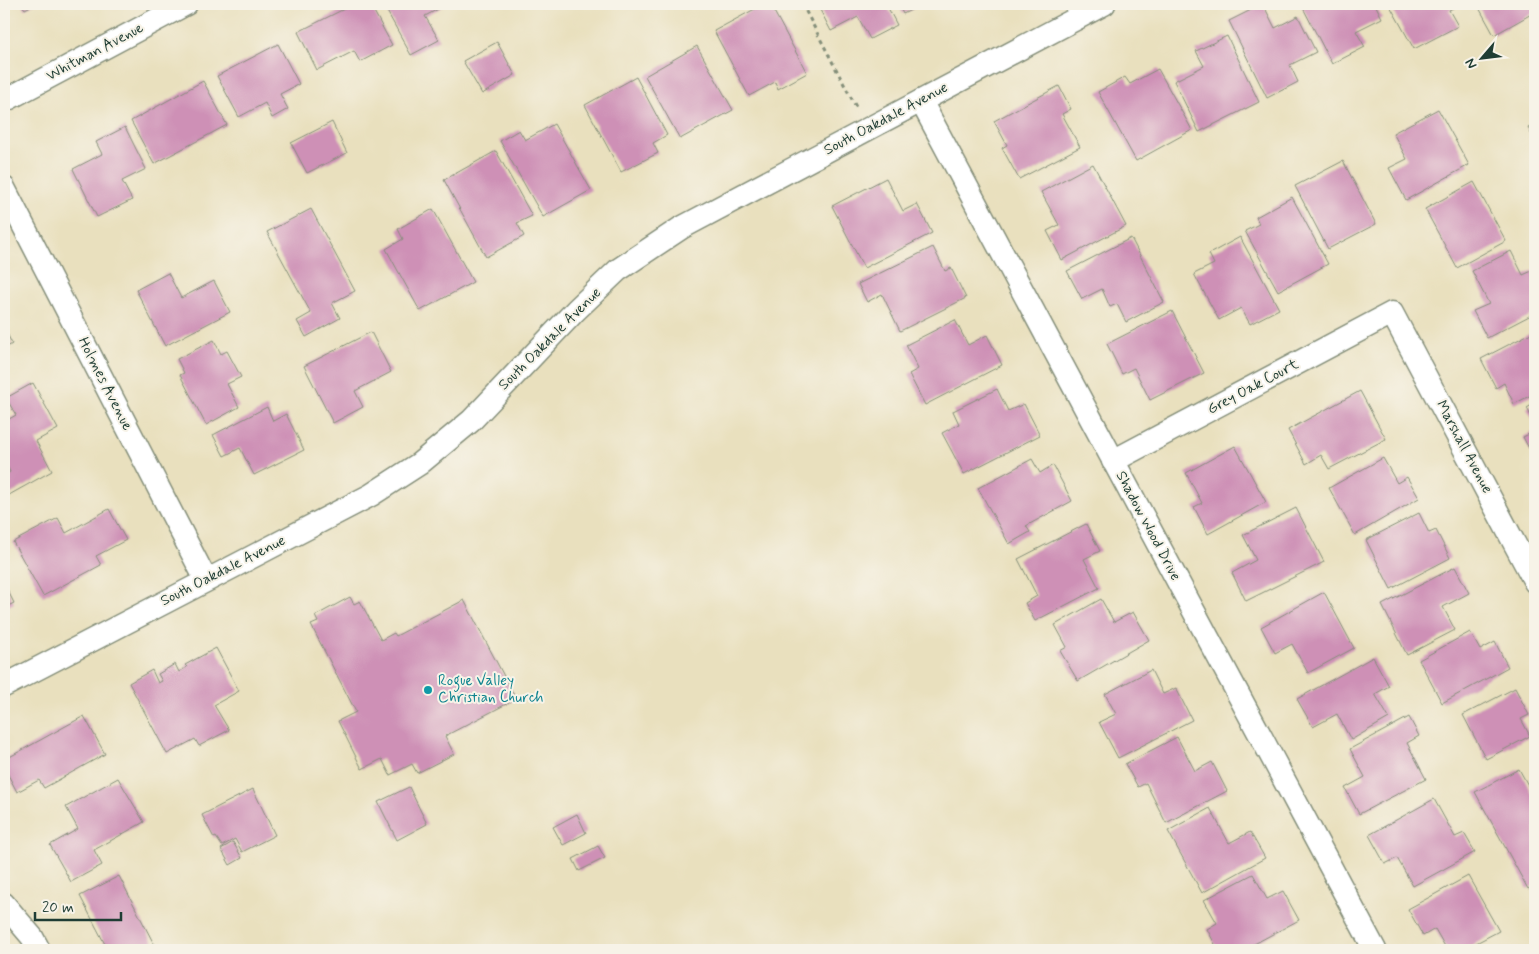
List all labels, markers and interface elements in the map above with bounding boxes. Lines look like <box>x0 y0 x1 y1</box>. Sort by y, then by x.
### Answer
street label: Whitman Avenue <box>43 18 147 86</box>
north arrow <box>1456 32 1506 82</box>
text: N <box>1461 55 1482 72</box>
street label: South Oakdale Avenue <box>820 78 952 160</box>
street label: South Oakdale Avenue <box>494 283 606 395</box>
street label: Holmes Avenue <box>73 334 137 434</box>
street label: Grey Oak Court <box>1204 354 1302 419</box>
street label: Marshall Avenue <box>1431 397 1497 497</box>
street label: Shadow Wood Drive <box>1111 468 1185 584</box>
street label: South Oakdale Avenue <box>157 531 289 611</box>
place label: Rogue Valley Christian Church <box>438 671 544 708</box>
marker: Rogue Valley Christian Church <box>422 684 434 696</box>
scale bar <box>35 889 121 921</box>
text: 20 m <box>42 898 74 918</box>

